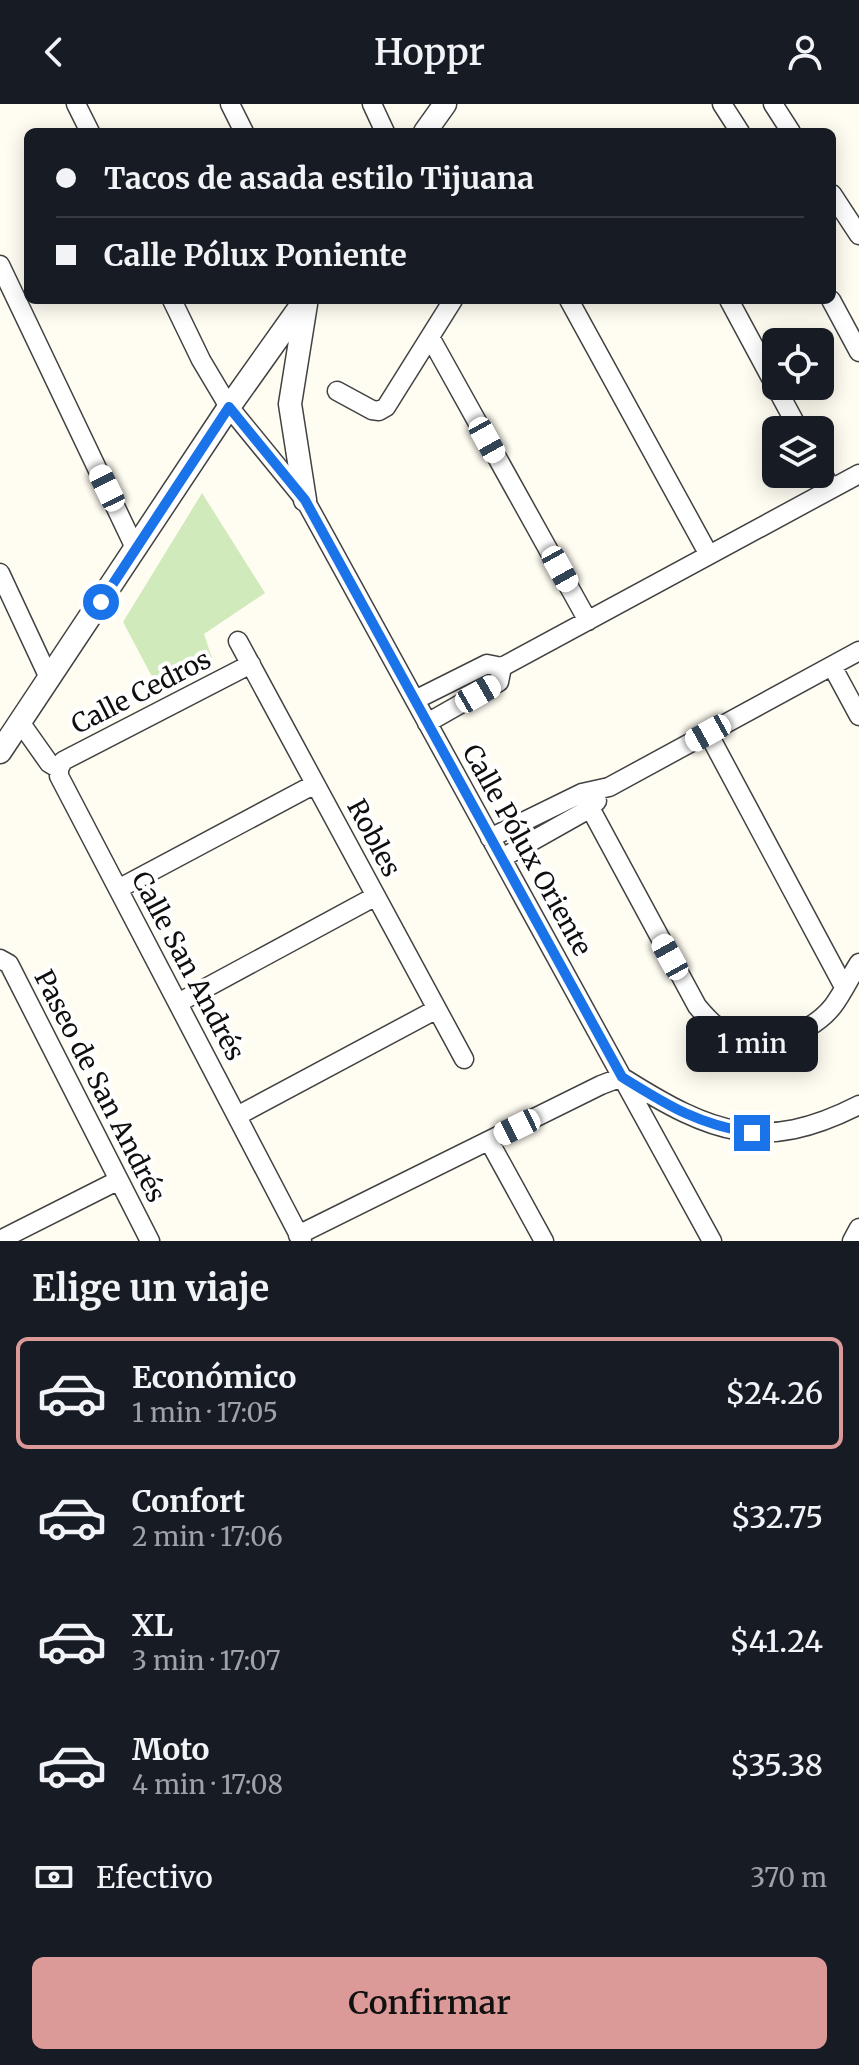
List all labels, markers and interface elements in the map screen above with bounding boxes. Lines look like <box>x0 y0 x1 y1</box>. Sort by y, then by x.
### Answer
icon: back <box>32 30 76 74</box>
text: Hoppr <box>374 30 485 75</box>
icon: person <box>783 30 827 74</box>
text: Tacos de asada estilo Tijuana <box>104 159 534 197</box>
text: Calle Pólux Poniente <box>104 236 407 274</box>
map controls <box>762 328 834 488</box>
button: locate <box>762 328 834 400</box>
car <box>465 413 509 467</box>
button: layers <box>762 416 834 488</box>
car <box>86 461 128 515</box>
car <box>538 542 582 596</box>
route start <box>83 584 119 620</box>
street label: Calle Cedros <box>65 642 216 741</box>
car <box>451 672 505 716</box>
car <box>681 711 735 755</box>
street label: Calle Pólux Oriente <box>456 738 599 961</box>
street label: Robles <box>340 793 408 882</box>
street label: Calle San Andrés <box>125 866 252 1066</box>
car <box>648 930 692 984</box>
street label: Paseo de San Andrés <box>28 964 173 1207</box>
callout: 1 min <box>686 1017 818 1073</box>
text: 1 min <box>717 1027 787 1060</box>
car <box>490 1106 544 1148</box>
route end <box>734 1115 770 1151</box>
text: Elige un viaje <box>32 1266 269 1311</box>
icon: car <box>36 1357 108 1429</box>
text: Económico <box>132 1358 296 1396</box>
text: $24.26 <box>725 1374 823 1412</box>
text: 1 min · 17:05 <box>132 1396 278 1429</box>
icon: car <box>36 1481 108 1553</box>
text: Confort <box>132 1482 245 1520</box>
text: $32.75 <box>731 1498 823 1536</box>
text: 2 min · 17:06 <box>132 1520 283 1553</box>
icon: car <box>36 1605 108 1677</box>
text: XL <box>132 1606 173 1644</box>
text: $41.24 <box>729 1622 823 1660</box>
text: 3 min · 17:07 <box>132 1644 281 1677</box>
icon: car <box>36 1729 108 1801</box>
text: Moto <box>132 1730 210 1768</box>
text: $35.38 <box>730 1746 823 1784</box>
text: 4 min · 17:08 <box>132 1768 283 1801</box>
icon: cash <box>32 1855 76 1899</box>
text: Efectivo <box>96 1858 213 1896</box>
text: 370 m <box>750 1861 827 1894</box>
button: Confirmar <box>32 1957 827 2049</box>

